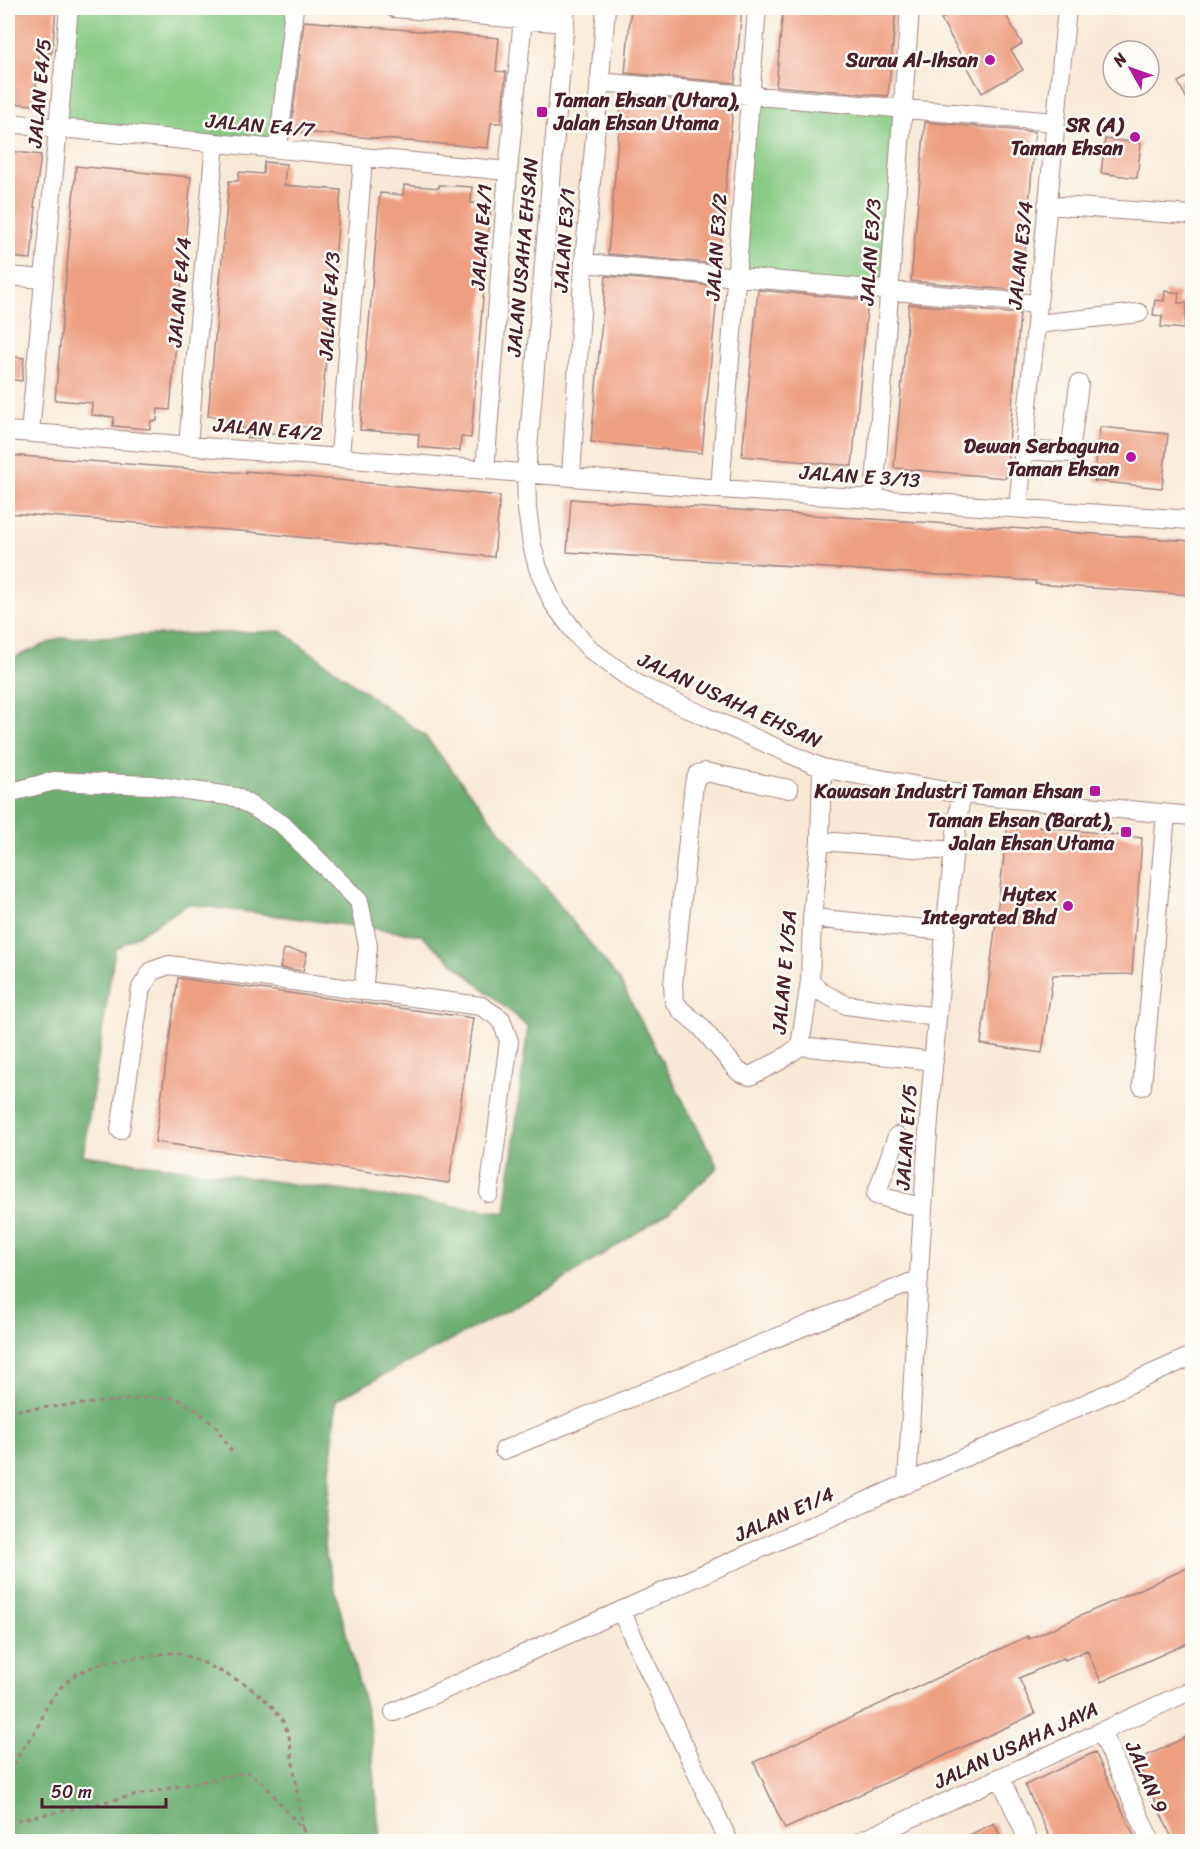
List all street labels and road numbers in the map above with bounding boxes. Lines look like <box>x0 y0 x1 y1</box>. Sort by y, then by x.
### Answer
street label: JALAN E4/5 <box>17 37 62 150</box>
street label: JALAN E4/7 <box>203 103 317 148</box>
street label: JALAN USAHA EHSAN <box>496 156 549 359</box>
street label: JALAN E4/1 <box>460 183 503 292</box>
street label: JALAN E3/1 <box>543 187 586 294</box>
street label: JALAN E3/2 <box>695 192 738 303</box>
street label: JALAN E3/3 <box>849 197 892 308</box>
street label: JALAN E3/4 <box>997 199 1044 312</box>
street label: JALAN E4/4 <box>157 236 202 349</box>
street label: JALAN E4/3 <box>308 251 351 362</box>
street label: JALAN E4/2 <box>211 407 324 452</box>
street label: JALAN E 3/13 <box>798 455 921 498</box>
street label: JALAN USAHA EHSAN <box>631 642 828 759</box>
street label: JALAN E 1/5A <box>762 909 807 1036</box>
street label: JALAN E1/5 <box>885 1083 928 1192</box>
street label: JALAN E1/4 <box>728 1477 840 1552</box>
street label: JALAN USAHA JAYA <box>927 1692 1104 1799</box>
street label: JALAN 9 <box>1115 1734 1178 1819</box>

